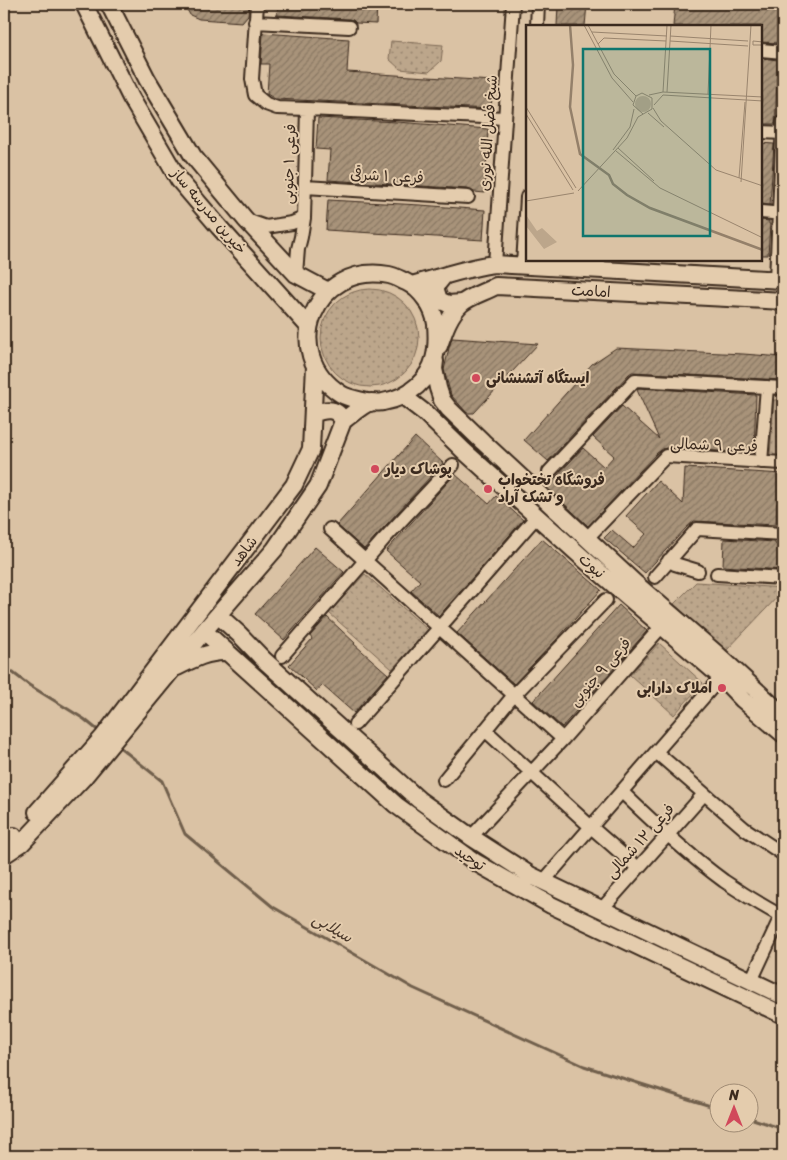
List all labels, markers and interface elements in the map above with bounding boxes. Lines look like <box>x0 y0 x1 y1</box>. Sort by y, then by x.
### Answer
inset map <box>526 25 762 261</box>
street label: شیخ فضل الله نوری <box>471 74 505 192</box>
street label: فرعی ۱ جنوبی <box>275 123 303 205</box>
street label: خیرین مدرسه ساز <box>164 161 253 260</box>
street label: فرعی ۱ شرقی <box>350 161 424 191</box>
street label: امامت <box>571 277 611 305</box>
place label: ایستگاه آتشنشانی <box>486 365 589 391</box>
marker: ایستگاه آتشنشانی <box>470 372 482 384</box>
street label: فرعی ۹ شمالی <box>670 430 758 460</box>
place label: پوشاک دیار <box>383 456 453 482</box>
marker: پوشاک دیار <box>369 463 381 475</box>
place label: فروشگاه تختخواب و تشک آراد <box>498 467 605 510</box>
marker: فروشگاه تختخواب و تشک آراد <box>482 483 494 495</box>
street label: شاهد <box>224 530 264 572</box>
street label: نبوت <box>573 547 611 585</box>
street label: فرعی ۹ جنوبی <box>562 631 638 713</box>
place label: املاک دارابی <box>637 675 712 701</box>
marker: املاک دارابی <box>716 682 728 694</box>
street label: فرعی ۱۲ شمالی <box>599 797 681 885</box>
street label: توحید <box>449 838 492 878</box>
water label: سیلابی <box>307 904 359 951</box>
north arrow <box>710 1082 760 1132</box>
text: N <box>728 1083 739 1108</box>

